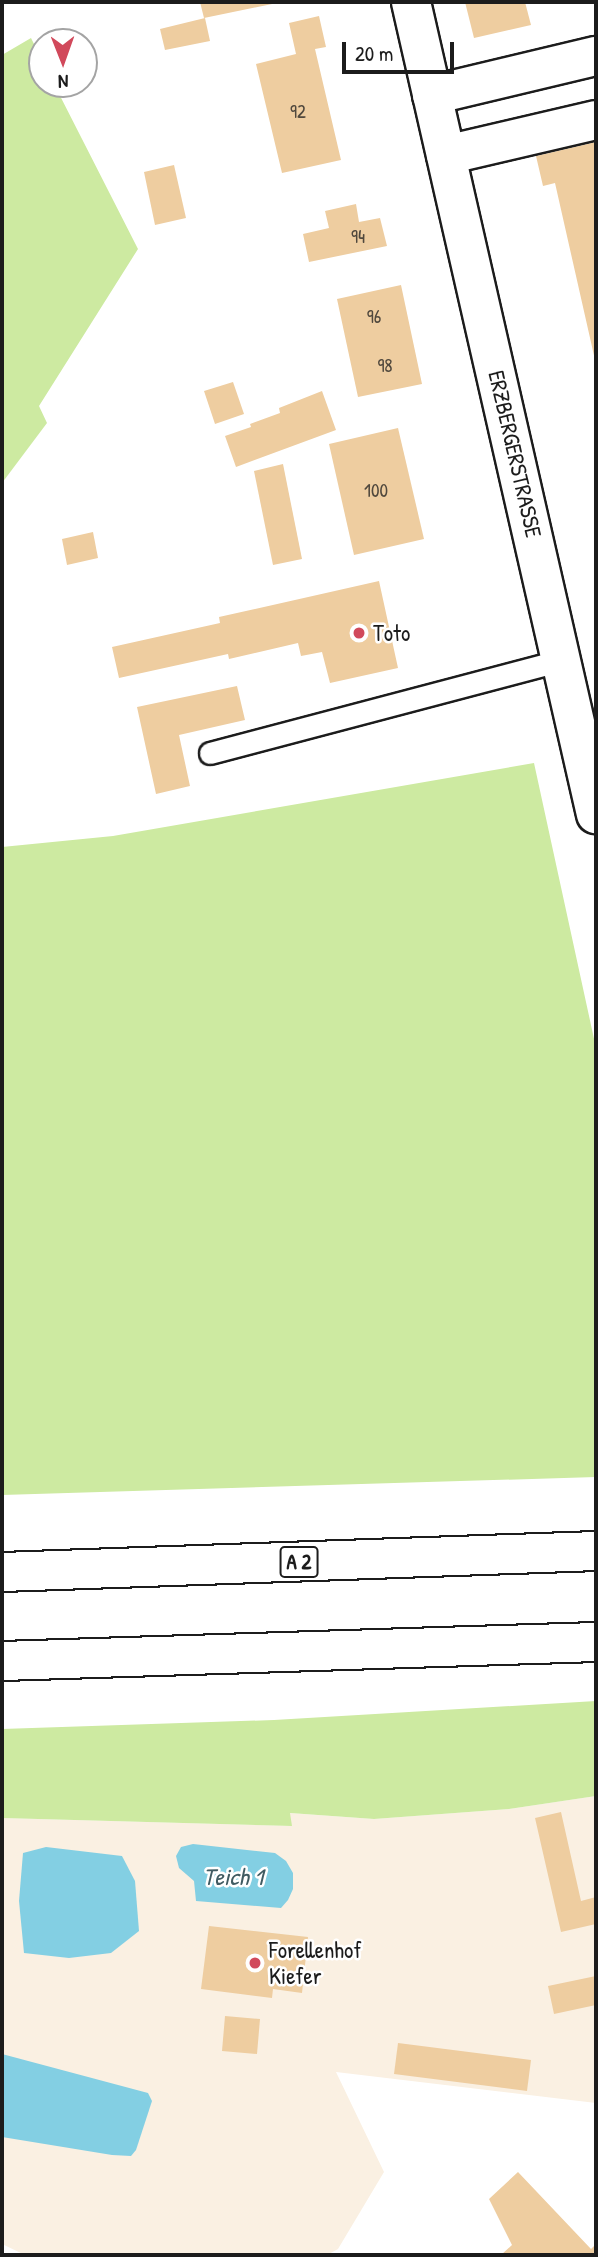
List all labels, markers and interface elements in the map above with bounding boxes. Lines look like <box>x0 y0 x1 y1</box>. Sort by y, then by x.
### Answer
north arrow <box>28 28 98 98</box>
scale bar <box>346 28 458 72</box>
text: 20 m <box>355 39 393 68</box>
text: N <box>58 69 69 95</box>
house number: 92 <box>290 101 306 123</box>
house number: 94 <box>351 226 365 248</box>
house number: 96 <box>367 306 381 328</box>
house number: 98 <box>377 355 393 377</box>
street label: ERZBERGERSTRASSE <box>482 368 548 540</box>
house number: 100 <box>364 480 388 502</box>
place label: Toto <box>373 619 410 647</box>
marker: Toto <box>351 625 367 641</box>
road number: A 2 <box>278 1544 320 1580</box>
water label: Teich 1 <box>203 1863 263 1891</box>
place label: Forellenhof Kiefer <box>269 1936 362 1990</box>
marker: Forellenhof Kiefer <box>247 1955 263 1971</box>

